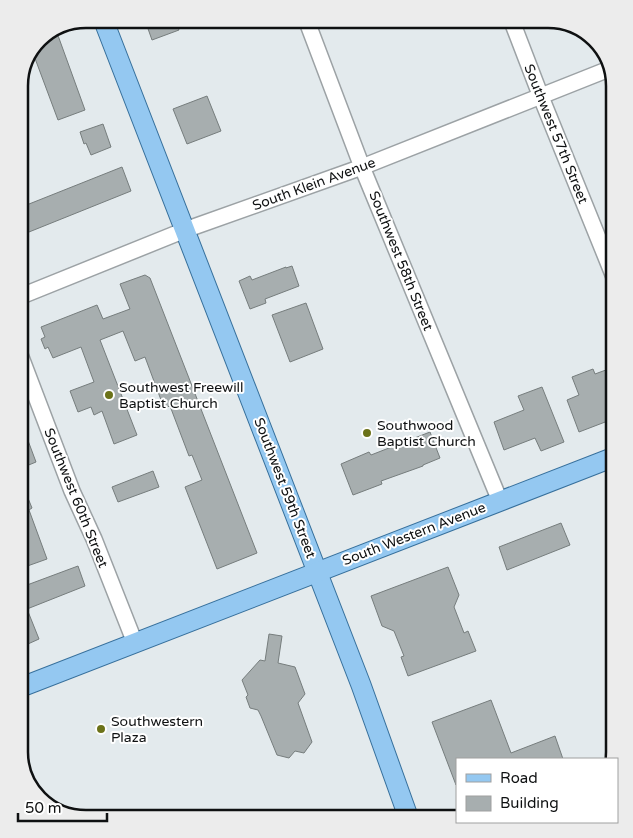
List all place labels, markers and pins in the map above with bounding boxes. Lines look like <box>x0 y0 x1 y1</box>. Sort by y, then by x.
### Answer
place label: Southwest Freewill Baptist Church <box>119 379 244 412</box>
marker: Southwest Freewill Baptist Church <box>103 389 115 401</box>
place label: Southwood Baptist Church <box>377 417 476 450</box>
marker: Southwood Baptist Church <box>361 427 373 439</box>
place label: Southwestern Plaza <box>111 713 203 746</box>
marker: Southwestern Plaza <box>95 723 107 735</box>

